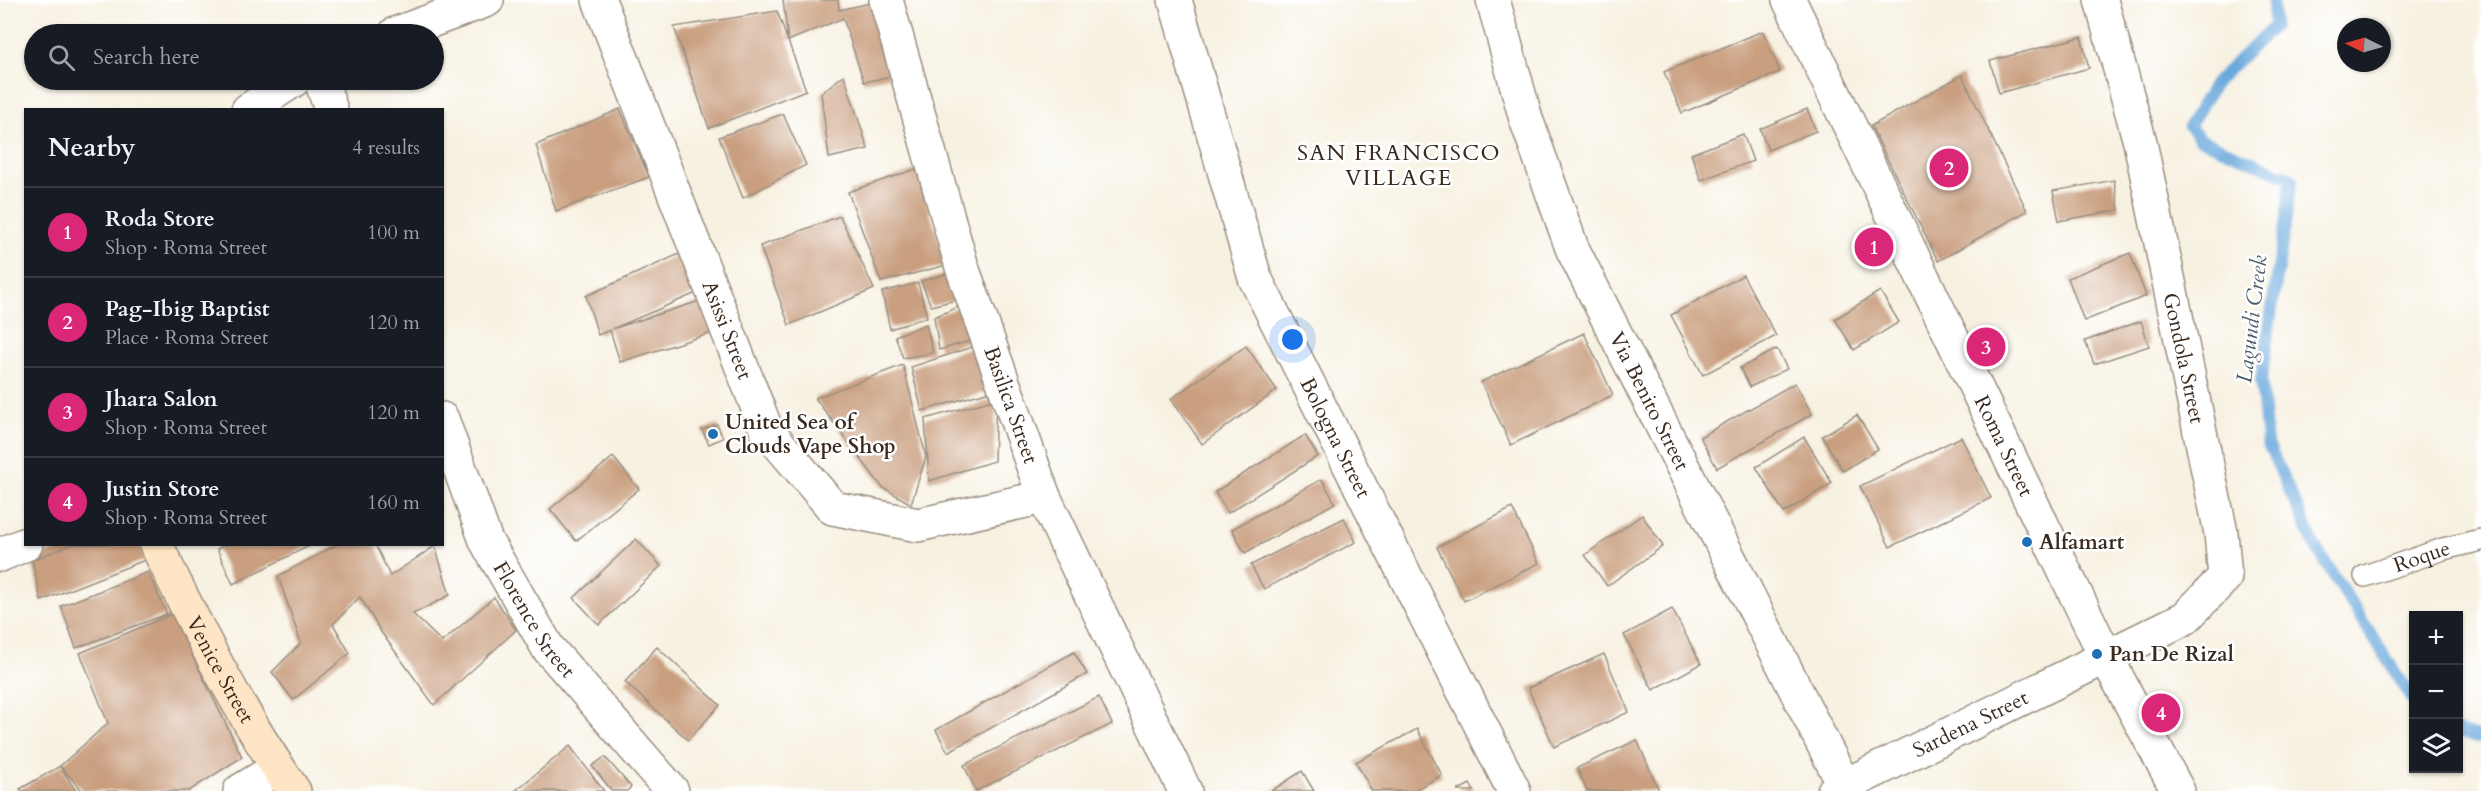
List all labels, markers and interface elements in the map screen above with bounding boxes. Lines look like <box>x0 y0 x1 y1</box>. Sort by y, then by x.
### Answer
north arrow <box>2337 18 2391 72</box>
search box <box>24 24 444 90</box>
icon: search <box>45 41 78 74</box>
text: Search here <box>93 42 200 72</box>
text: Nearby <box>48 130 136 165</box>
text: 4 results <box>352 134 420 161</box>
district label: SAN FRANCISCO VILLAGE <box>1297 138 1501 193</box>
pin: 2 <box>1930 146 1968 190</box>
text: Roda Store <box>105 204 215 234</box>
text: 1 <box>62 219 73 246</box>
text: 100 m <box>367 219 420 246</box>
pin: 1 <box>1854 224 1894 270</box>
text: Shop · Roma Street <box>105 234 267 261</box>
water label: Lagundi Creek <box>2229 253 2275 385</box>
street label: Asissi Street <box>695 276 759 384</box>
street label: Gondola Street <box>2156 290 2212 427</box>
text: Pag-Ibig Baptist <box>105 294 270 324</box>
text: 2 <box>62 309 73 336</box>
text: 120 m <box>367 309 420 336</box>
text: Place · Roma Street <box>105 324 268 351</box>
pin: 3 <box>1966 324 2006 370</box>
your location <box>1278 325 1307 354</box>
street label: Via Benito Street <box>1602 327 1697 476</box>
street label: Basilica Street <box>976 343 1045 468</box>
street label: Bologna Street <box>1293 373 1378 503</box>
text: Jhara Salon <box>105 384 218 414</box>
street label: Roma Street <box>1967 391 2041 502</box>
text: 3 <box>62 399 73 426</box>
text: 120 m <box>367 399 420 426</box>
place label: United Sea of Clouds Vape Shop <box>725 408 896 461</box>
text: Shop · Roma Street <box>105 414 267 441</box>
marker: United Sea of Clouds Vape Shop <box>706 427 720 441</box>
text: Justin Store <box>105 474 219 504</box>
text: 4 <box>62 489 73 516</box>
text: 160 m <box>367 489 420 516</box>
text: Shop · Roma Street <box>105 504 267 531</box>
place label: Alfamart <box>2039 528 2125 557</box>
street label: Roque <box>2390 534 2453 580</box>
marker: Alfamart <box>2020 535 2034 549</box>
street label: Florence Street <box>486 556 582 685</box>
street label: Venice Street <box>179 611 261 729</box>
map controls <box>2409 611 2463 773</box>
button: + <box>2409 611 2463 665</box>
place label: Pan De Rizal <box>2109 640 2234 669</box>
marker: Pan De Rizal <box>2090 647 2104 661</box>
button: − <box>2409 665 2463 719</box>
street label: Sardena Street <box>1908 683 2033 765</box>
pin: 4 <box>2142 690 2180 736</box>
button: layers <box>2409 719 2463 773</box>

